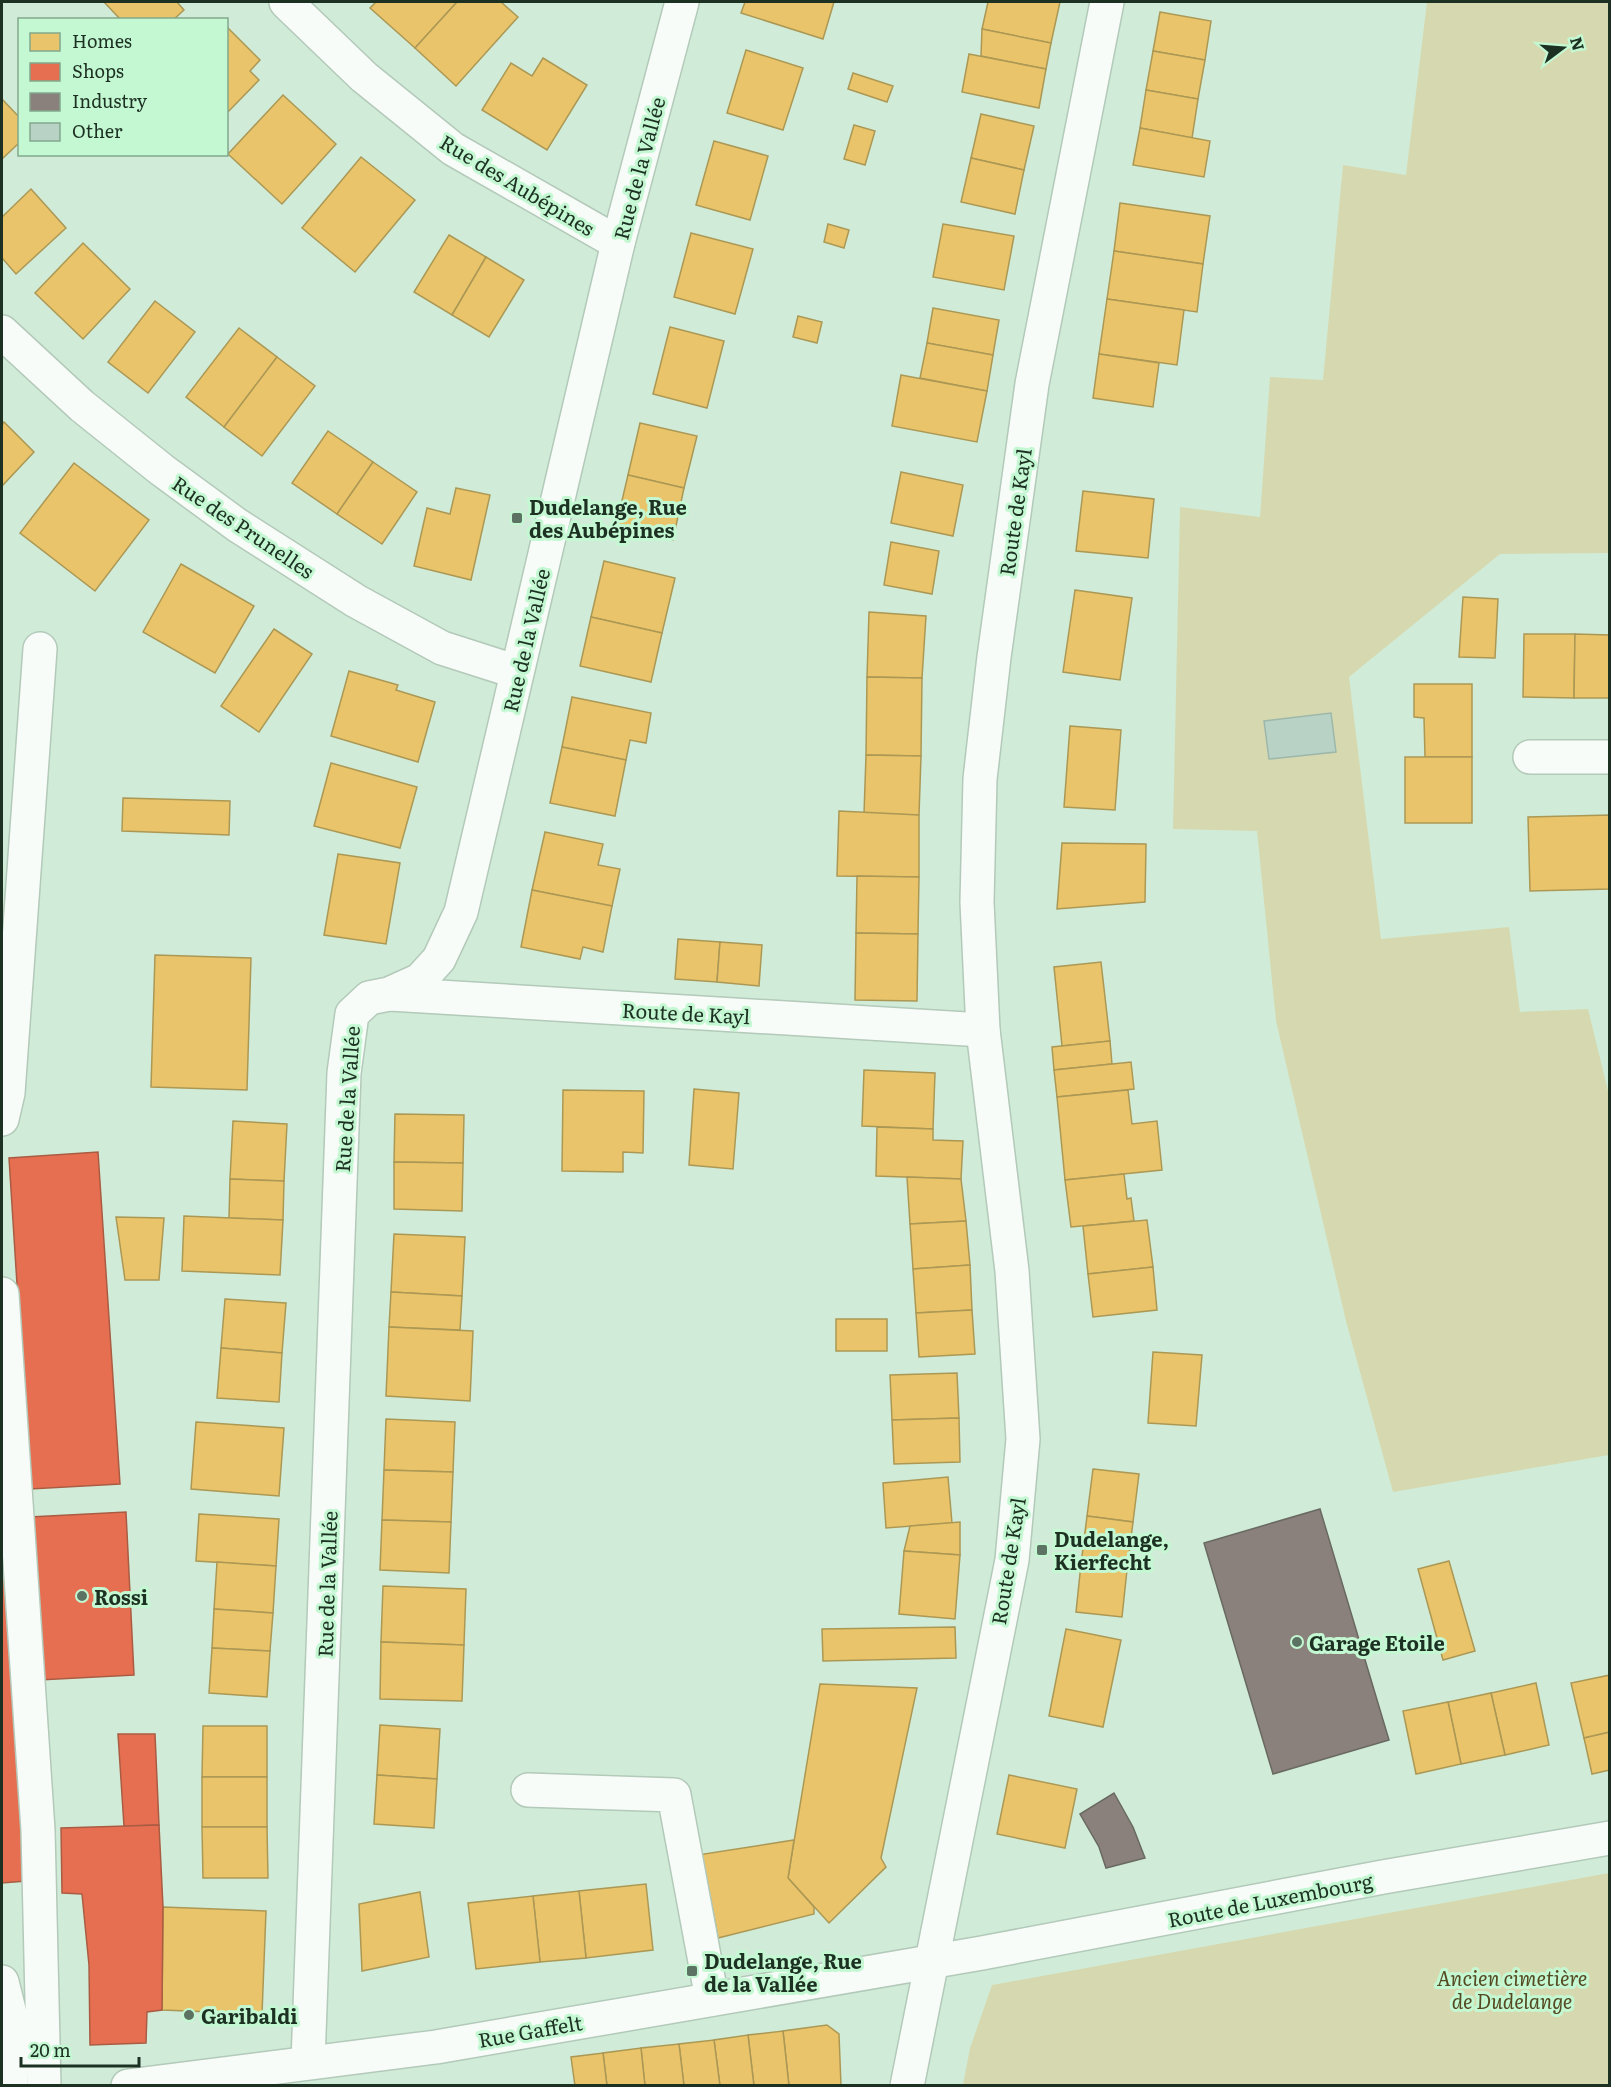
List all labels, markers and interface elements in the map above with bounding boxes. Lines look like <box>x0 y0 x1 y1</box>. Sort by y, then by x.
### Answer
legend <box>18 18 228 156</box>
north arrow <box>1533 18 1593 78</box>
text: Homes <box>72 27 132 54</box>
text: N <box>1565 34 1592 53</box>
text: Shops <box>72 57 124 84</box>
text: Industry <box>72 87 148 114</box>
street label: Rue de la Vallée <box>605 93 671 243</box>
text: Other <box>72 117 123 144</box>
street label: Rue des Aubépines <box>435 126 601 242</box>
street label: Route de Kayl <box>990 446 1038 578</box>
street label: Rue des Prunelles <box>167 467 321 585</box>
place label: Dudelange, Rue des Aubépines <box>529 491 687 544</box>
marker: Dudelange, Rue des Aubépines <box>510 511 524 525</box>
street label: Rue de la Vallée <box>494 565 556 715</box>
street label: Route de Kayl <box>621 994 751 1030</box>
street label: Rue de la Vallée <box>326 1025 366 1173</box>
street label: Route de Kayl <box>982 1495 1032 1627</box>
street label: Rue de la Vallée <box>308 1510 344 1658</box>
place label: Dudelange, Kierfecht <box>1054 1523 1169 1576</box>
marker: Dudelange, Kierfecht <box>1035 1543 1049 1557</box>
place label: Rossi <box>94 1581 148 1611</box>
marker: Rossi <box>75 1589 89 1603</box>
place label: Garage Etoile <box>1309 1627 1445 1657</box>
marker: Garage Etoile <box>1290 1635 1304 1649</box>
street label: Route de Luxembourg <box>1165 1864 1376 1934</box>
place label: Dudelange, Rue de la Vallée <box>704 1945 862 1998</box>
park label: Ancien cimetière de Dudelange <box>1437 1962 1587 2015</box>
marker: Dudelange, Rue de la Vallée <box>685 1964 699 1978</box>
place label: Garibaldi <box>201 2000 298 2030</box>
street label: Rue Gaffelt <box>476 2006 584 2054</box>
marker: Garibaldi <box>182 2008 196 2022</box>
scale bar <box>21 2030 140 2068</box>
text: 20 m <box>30 2036 71 2063</box>

